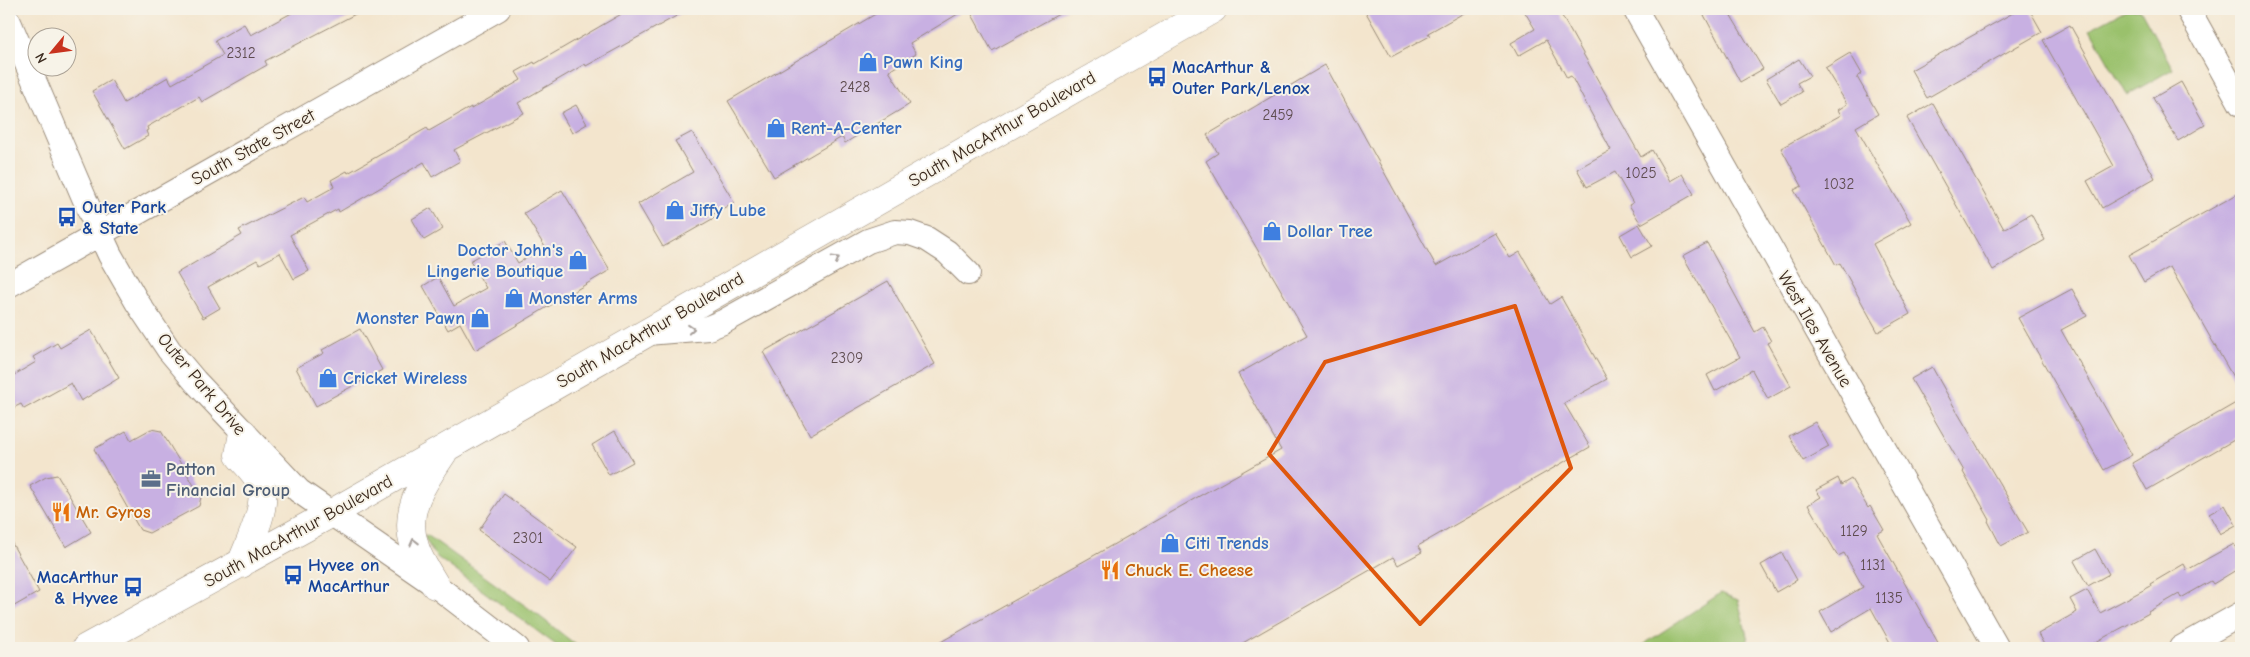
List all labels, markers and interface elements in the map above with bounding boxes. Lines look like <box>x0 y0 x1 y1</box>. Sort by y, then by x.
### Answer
north arrow <box>28 28 78 78</box>
house number: 2312 <box>226 44 256 62</box>
text: N <box>31 50 51 66</box>
shop icon: Pawn King <box>857 51 879 73</box>
place label: Pawn King <box>883 52 964 73</box>
place label: MacArthur & Outer Park/Lenox <box>1172 57 1309 99</box>
bus stop icon: MacArthur & Outer Park/Lenox <box>1146 66 1168 88</box>
street label: South MacArthur Boulevard <box>905 67 1100 192</box>
house number: 2428 <box>840 78 870 96</box>
street label: South State Street <box>188 104 319 190</box>
house number: 2459 <box>1262 106 1294 124</box>
shop icon: Rent-A-Center <box>765 117 787 139</box>
place label: Rent-A-Center <box>791 118 902 139</box>
house number: 1025 <box>1625 164 1657 182</box>
house number: 1032 <box>1824 175 1854 193</box>
place label: Outer Park & State <box>82 197 166 239</box>
shop icon: Jiffy Lube <box>664 199 686 221</box>
place label: Jiffy Lube <box>690 200 766 221</box>
bus stop icon: Outer Park & State <box>56 206 78 228</box>
shop icon: Dollar Tree <box>1261 220 1283 242</box>
place label: Dollar Tree <box>1287 221 1373 242</box>
place label: Doctor John's Lingerie Boutique <box>427 240 563 282</box>
shop icon: Doctor John's Lingerie Boutique <box>567 249 589 271</box>
one-way arrow <box>831 255 840 265</box>
street label: South MacArthur Boulevard <box>553 268 748 393</box>
street label: West Iles Avenue <box>1773 268 1856 391</box>
shop icon: Monster Arms <box>503 287 525 309</box>
place label: Monster Arms <box>529 288 638 309</box>
shop icon: Monster Pawn <box>469 307 491 329</box>
place label: Monster Pawn <box>356 308 465 329</box>
one-way arrow <box>688 324 696 335</box>
street label: Outer Park Drive <box>153 329 250 440</box>
house number: 2309 <box>831 349 863 367</box>
shop icon: Cricket Wireless <box>317 367 339 389</box>
place label: Cricket Wireless <box>343 368 467 389</box>
place label: Patton Financial Group <box>166 459 290 501</box>
office icon: Patton Financial Group <box>140 468 162 490</box>
street label: South MacArthur Boulevard <box>200 471 396 592</box>
restaurant icon: Mr. Gyros <box>50 501 72 523</box>
place label: Mr. Gyros <box>76 502 151 523</box>
house number: 1129 <box>1840 522 1868 540</box>
house number: 2301 <box>513 529 543 547</box>
shop icon: Citi Trends <box>1159 532 1181 554</box>
place label: Citi Trends <box>1185 533 1269 554</box>
one-way arrow <box>409 537 420 546</box>
place label: Hyvee on MacArthur <box>308 555 390 597</box>
house number: 1131 <box>1860 556 1886 574</box>
restaurant icon: Chuck E. Cheese <box>1099 559 1121 581</box>
place label: Chuck E. Cheese <box>1125 560 1253 581</box>
bus stop icon: Hyvee on MacArthur <box>282 564 304 586</box>
place label: MacArthur & Hyvee <box>37 567 119 609</box>
bus stop icon: MacArthur & Hyvee <box>122 576 144 598</box>
house number: 1135 <box>1875 589 1903 607</box>

